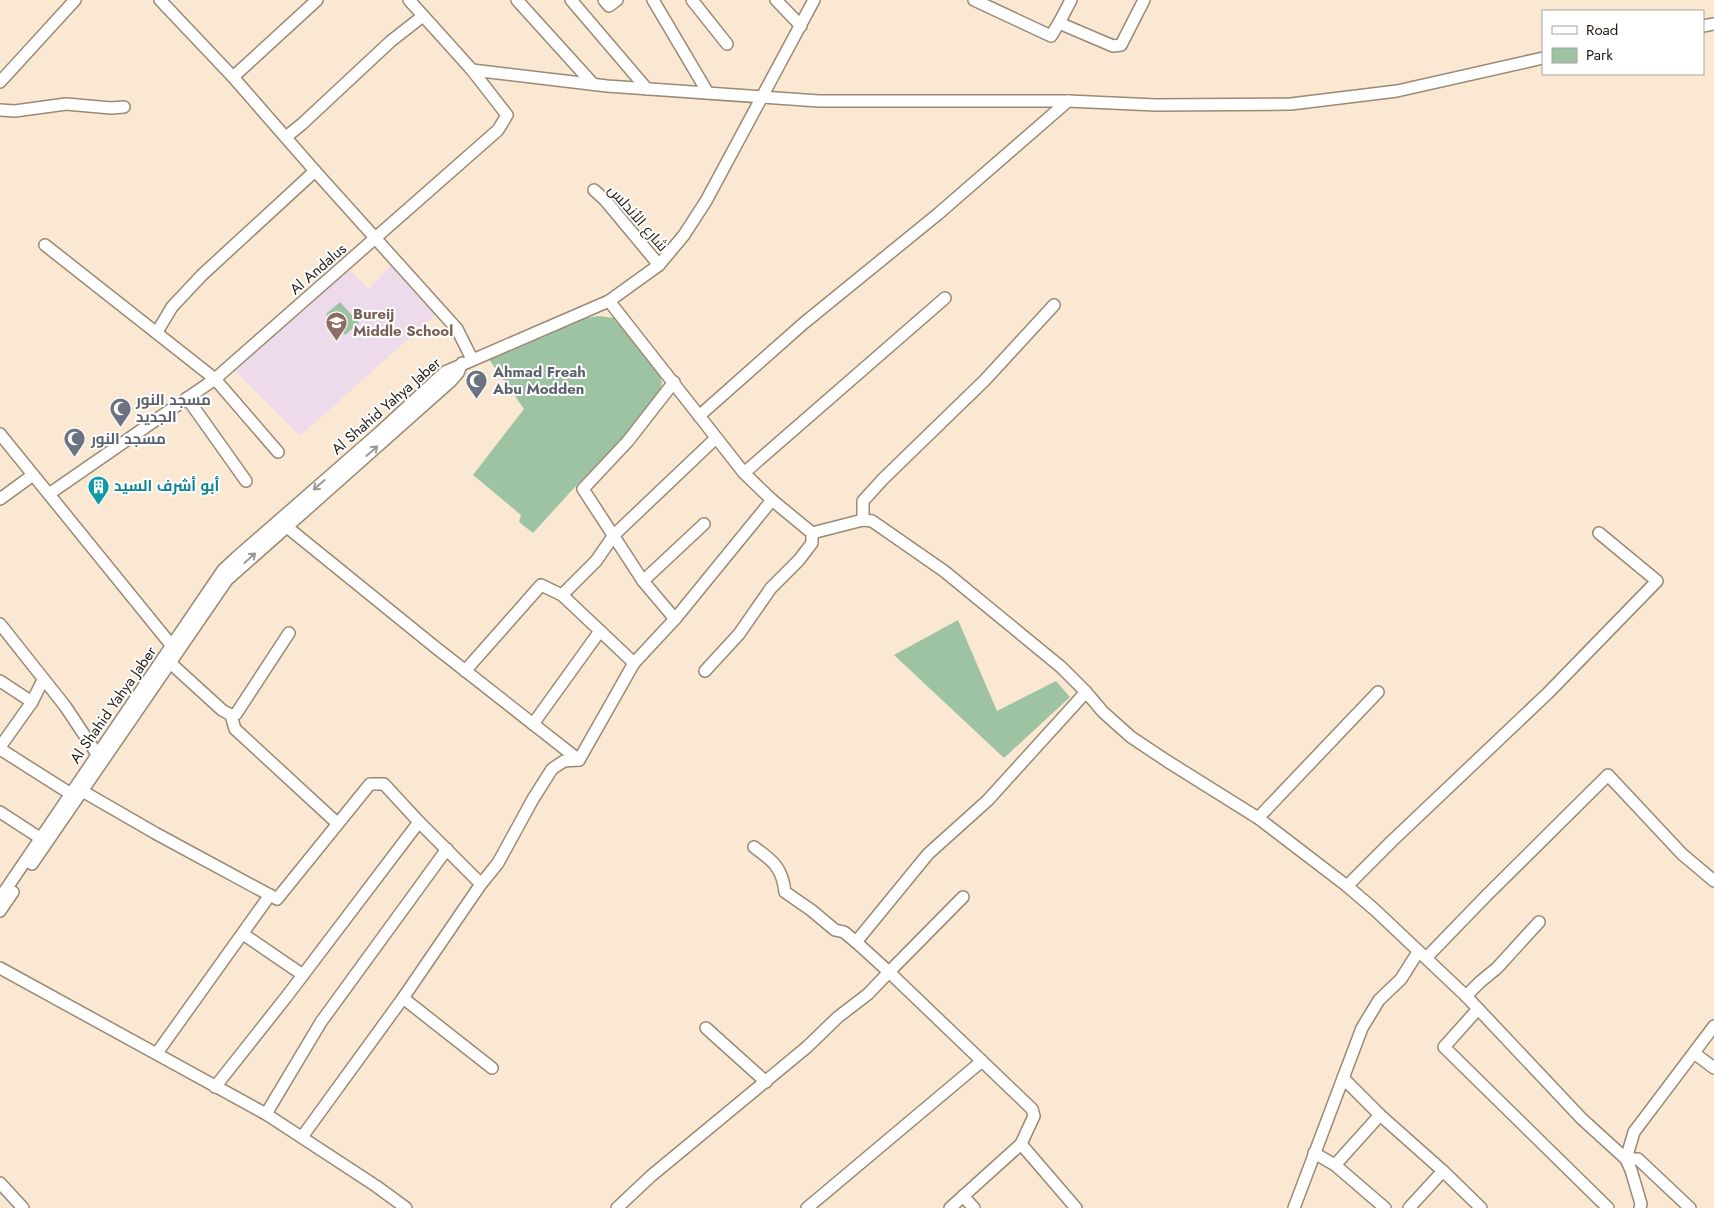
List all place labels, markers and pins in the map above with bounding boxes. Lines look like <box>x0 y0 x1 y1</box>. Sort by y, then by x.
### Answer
place label: Bureij Middle School <box>353 303 453 342</box>
school or university icon: Bureij Middle School <box>325 311 349 342</box>
place label: Ahmad Freah Abu Modden <box>492 361 586 400</box>
mosque icon: Ahmad Freah Abu Modden <box>465 369 489 400</box>
place label: مسجد النور الجديد <box>135 389 211 428</box>
mosque icon: مسجد النور الجديد <box>108 397 132 428</box>
mosque icon: مسجد النور <box>63 427 87 458</box>
place label: مسجد النور <box>90 428 166 450</box>
building icon: أبو أشرف السيد <box>86 474 110 505</box>
place label: أبو أشرف السيد <box>114 475 219 497</box>

